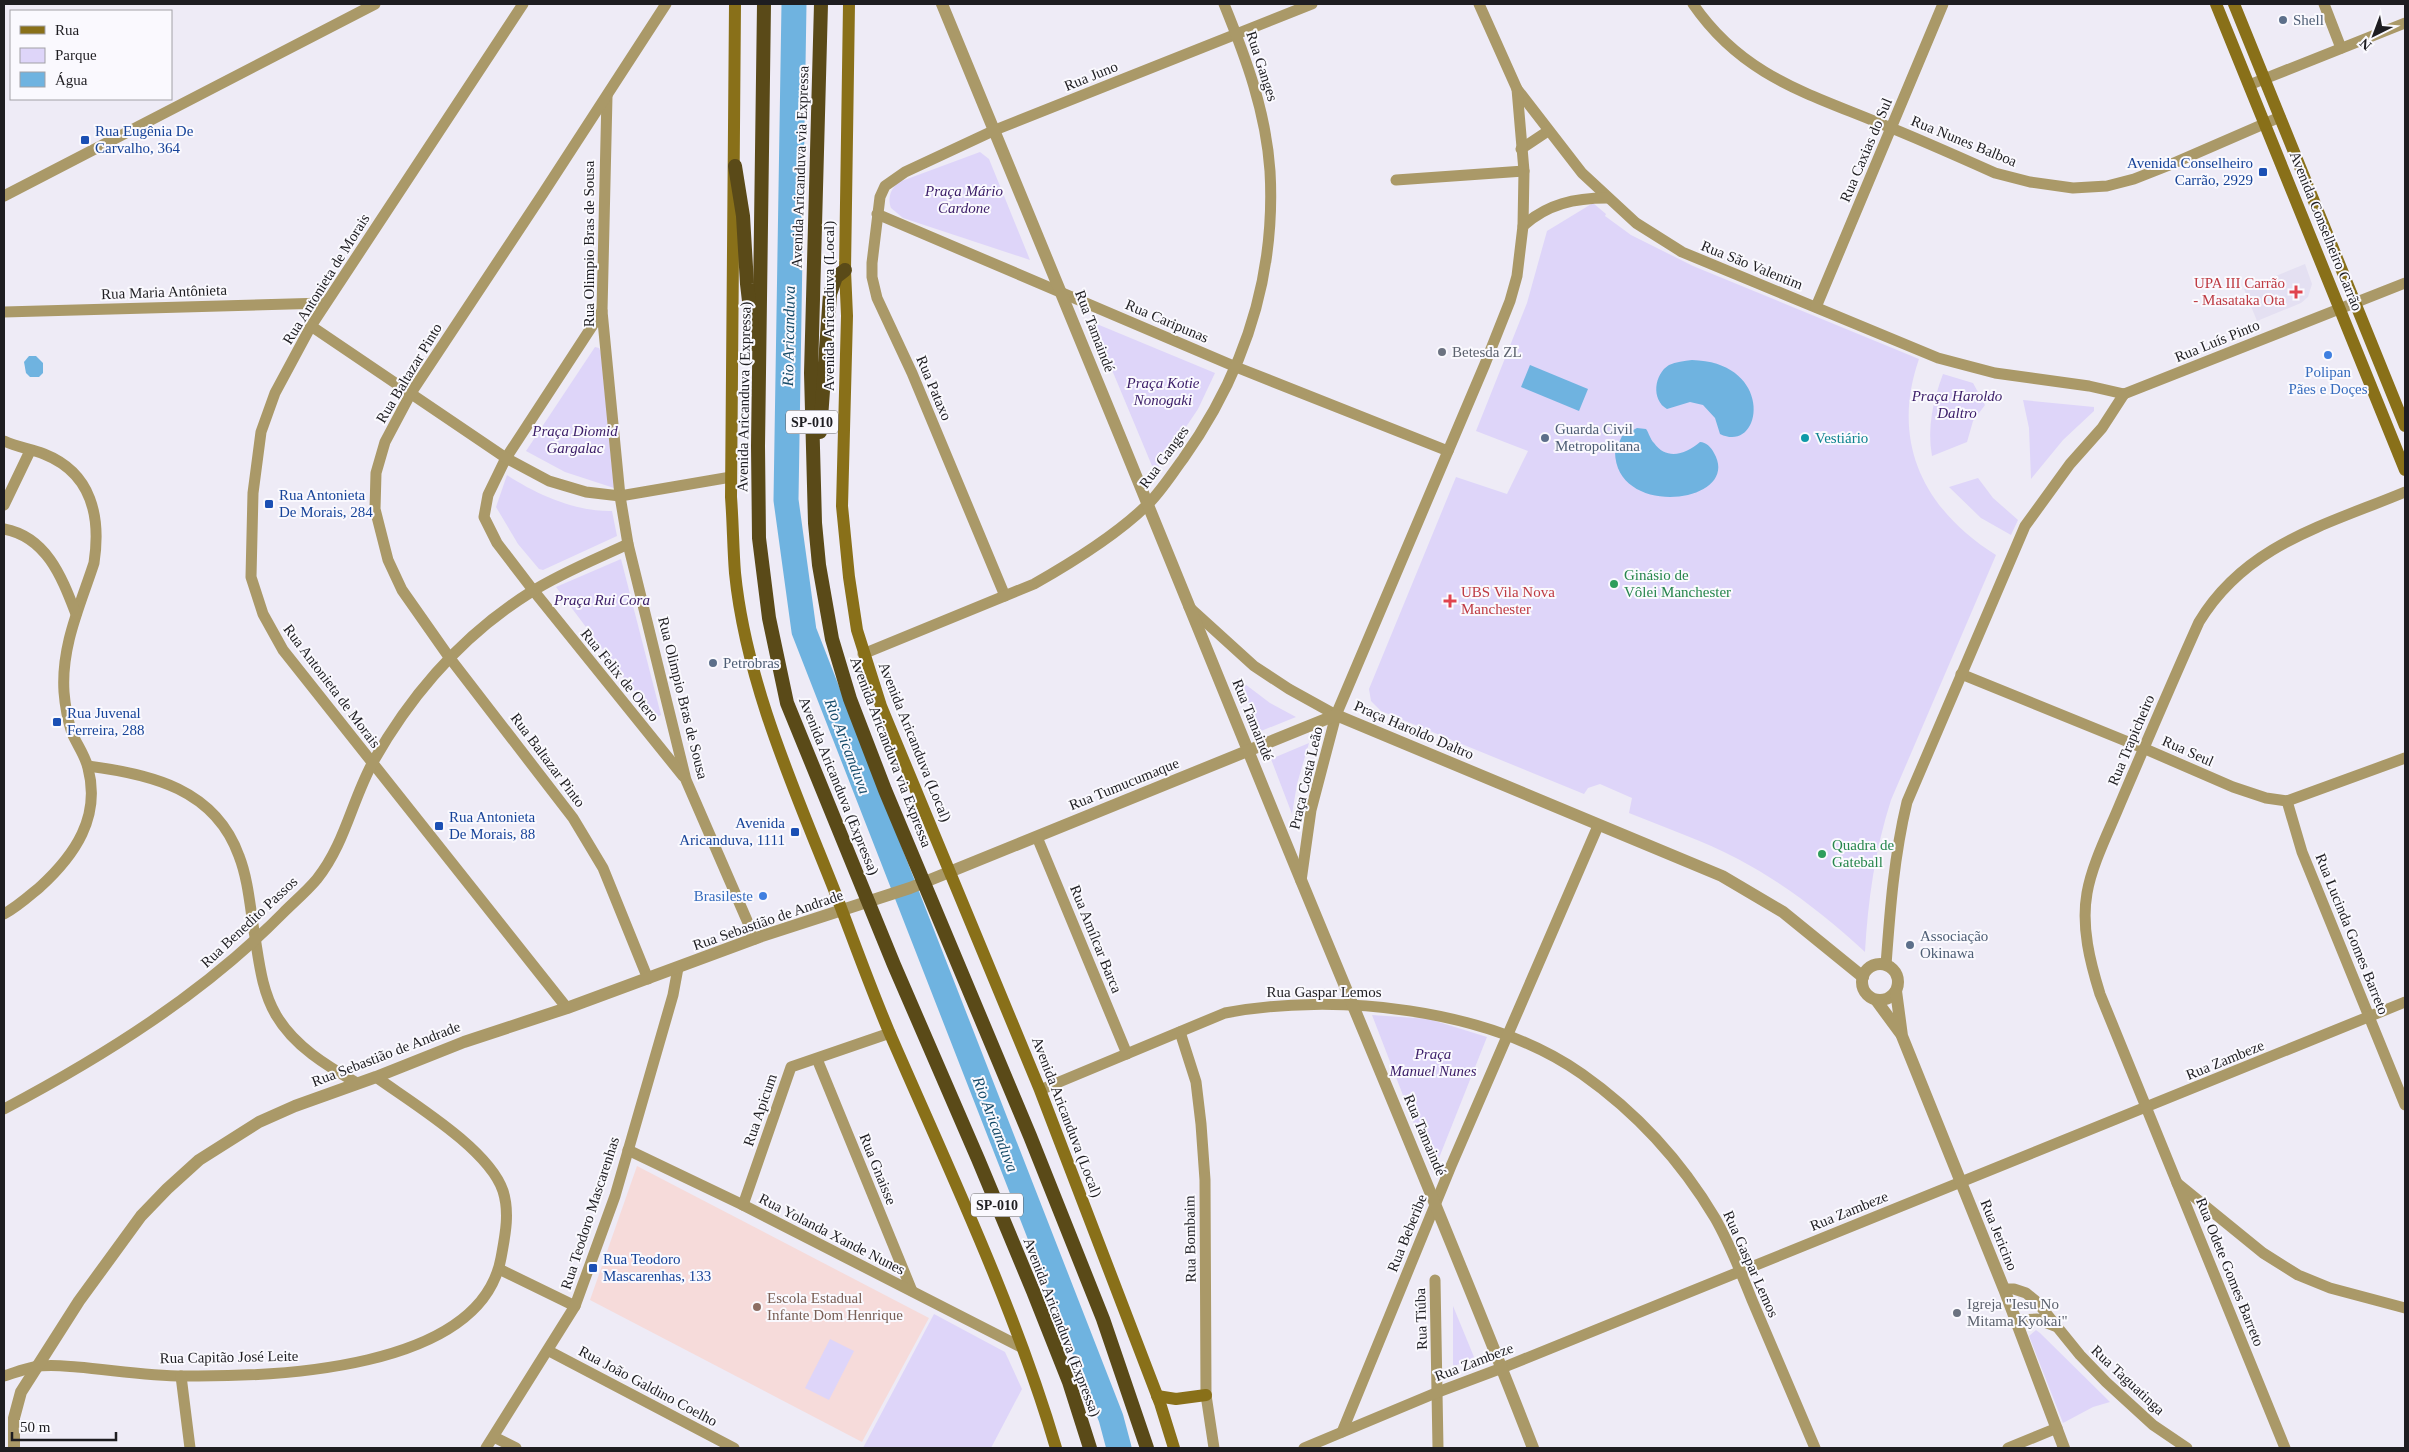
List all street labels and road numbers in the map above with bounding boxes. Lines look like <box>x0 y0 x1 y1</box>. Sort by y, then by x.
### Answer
street label: Rua Ganges <box>1243 29 1281 103</box>
street label: Rua Juno <box>1062 58 1120 94</box>
street label: Avenida Aricanduva via Expressa <box>788 65 812 269</box>
street label: Rua Caxias do Sul <box>1837 96 1895 204</box>
street label: Rua Nunes Balboa <box>1909 113 2019 170</box>
street label: Avenida Conselheiro Carrão <box>2287 149 2365 313</box>
street label: Rua Olimpio Bras de Sousa <box>581 160 597 327</box>
street label: Rua Antonieta de Morais <box>279 211 373 347</box>
street label: Avenida Aricanduva (Local) <box>821 221 838 391</box>
street label: Rua São Valentim <box>1699 237 1805 293</box>
street label: Rua Maria Antônieta <box>101 282 227 302</box>
street label: Rua Tamaindé <box>1072 288 1118 375</box>
street label: Rua Caripunas <box>1123 296 1211 346</box>
street label: Avenida Aricanduva (Expressa) <box>734 302 755 492</box>
street label: Rua Luís Pinto <box>2172 317 2262 365</box>
street label: Rua Baltazar Pinto <box>373 320 445 426</box>
street label: Rua Pataxo <box>913 353 955 423</box>
road number: SP-010 <box>786 411 838 434</box>
street label: Rua Ganges <box>1136 423 1192 491</box>
street label: Rua Olimpio Bras de Sousa <box>655 615 711 781</box>
street label: Rua Antonieta de Morais <box>280 621 384 751</box>
street label: Rua Felix de Otero <box>578 625 662 725</box>
street label: Avenida Aricanduva via Expressa <box>847 655 935 850</box>
street label: Avenida Aricanduva (Local) <box>875 660 954 824</box>
street label: Rua Tamaindé <box>1229 677 1277 763</box>
street label: Rua Trapicheiro <box>2105 692 2157 788</box>
street label: Avenida Aricanduva (Expressa) <box>795 695 882 878</box>
street label: Praça Haroldo Daltro <box>1352 698 1476 762</box>
street label: Rua Baltazar Pinto <box>508 710 588 810</box>
street label: Praça Costa Leão <box>1286 725 1326 831</box>
street label: Rua Seul <box>2160 733 2216 769</box>
street label: Rua Tumucumaque <box>1067 755 1182 813</box>
street label: Rua Lucinda Gomes Barreto <box>2312 851 2392 1017</box>
street label: Rua Benedito Passos <box>198 873 301 971</box>
street label: Rua Amílcar Barca <box>1067 883 1125 996</box>
street label: Rua Sebastião de Andrade <box>691 887 846 953</box>
street label: Rua Gaspar Lemos <box>1267 984 1382 1000</box>
street label: Rua Sebastião de Andrade <box>309 1018 463 1090</box>
street label: Avenida Aricanduva (Local) <box>1028 1035 1105 1200</box>
street label: Rua Zambeze <box>2184 1037 2267 1083</box>
street label: Rua Apicum <box>740 1071 780 1148</box>
street label: Rua Tamaindé <box>1401 1092 1449 1178</box>
street label: Rua Gnaisse <box>856 1131 900 1207</box>
street label: Rua Teodoro Mascarenhas <box>558 1135 622 1291</box>
street label: Rua Zambeze <box>1808 1188 1891 1234</box>
street label: Rua Yolanda Xande Nunes <box>756 1190 908 1278</box>
street label: Rua Beberibe <box>1384 1192 1430 1274</box>
road number: SP-010 <box>971 1194 1023 1216</box>
street label: Rua Bombaim <box>1181 1195 1199 1283</box>
street label: Rua Odete Gomes Barreto <box>2193 1195 2267 1349</box>
street label: Rua Jericino <box>1977 1197 2021 1273</box>
street label: Rua Gaspar Lemos <box>1720 1208 1782 1320</box>
street label: Avenida Aricanduva (Expressa) <box>1019 1235 1104 1419</box>
street label: Rua Tiúba <box>1412 1287 1430 1350</box>
street label: Rua Zambeze <box>1432 1340 1516 1384</box>
street label: Rua Taguatinga <box>2088 1342 2168 1418</box>
street label: Rua João Galdino Coelho <box>576 1343 720 1429</box>
street label: Rua Capitão José Leite <box>160 1348 299 1366</box>

